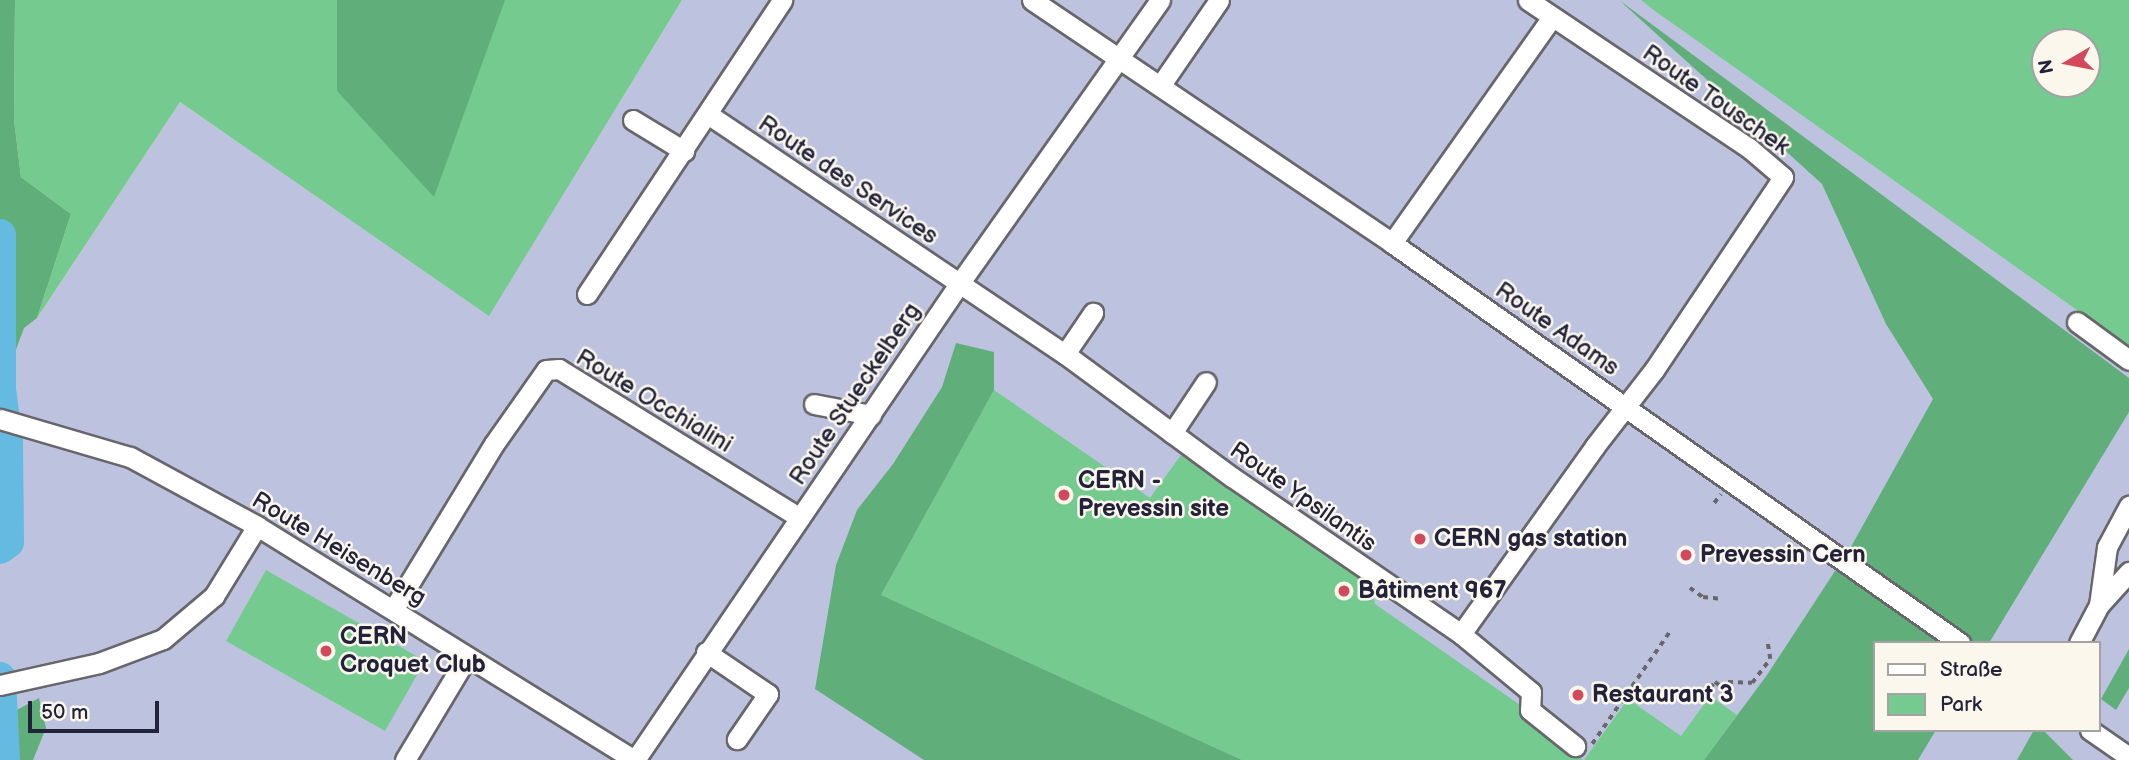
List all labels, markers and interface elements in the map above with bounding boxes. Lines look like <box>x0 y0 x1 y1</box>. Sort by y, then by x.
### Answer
north arrow <box>2031 28 2101 98</box>
street label: Route Touschek <box>1637 38 1795 162</box>
text: N <box>2034 57 2059 75</box>
street label: Route des Services <box>753 109 943 251</box>
street label: Route Adams <box>1490 276 1624 382</box>
street label: Route Stueckelberg <box>783 297 927 491</box>
street label: Route Occhialini <box>571 343 737 459</box>
street label: Route Ypsilantis <box>1224 435 1382 559</box>
place label: CERN - Prevessin site <box>1078 467 1229 523</box>
street label: Route Heisenberg <box>247 486 431 612</box>
marker: CERN - Prevessin site <box>1056 487 1072 503</box>
place label: CERN gas station <box>1434 525 1627 553</box>
marker: CERN gas station <box>1412 531 1428 547</box>
place label: Prevessin Cern <box>1700 541 1866 569</box>
marker: Prevessin Cern <box>1678 547 1694 563</box>
place label: Bâtiment 967 <box>1358 577 1507 605</box>
marker: Bâtiment 967 <box>1336 583 1352 599</box>
place label: CERN Croquet Club <box>340 623 486 679</box>
legend <box>1874 641 2101 732</box>
marker: CERN Croquet Club <box>318 643 334 659</box>
text: Straße <box>1940 657 2002 682</box>
place label: Restaurant 3 <box>1592 681 1734 709</box>
scale bar <box>32 686 163 730</box>
marker: Restaurant 3 <box>1570 687 1586 703</box>
text: Park <box>1940 692 1982 717</box>
text: 50 m <box>41 700 88 725</box>

